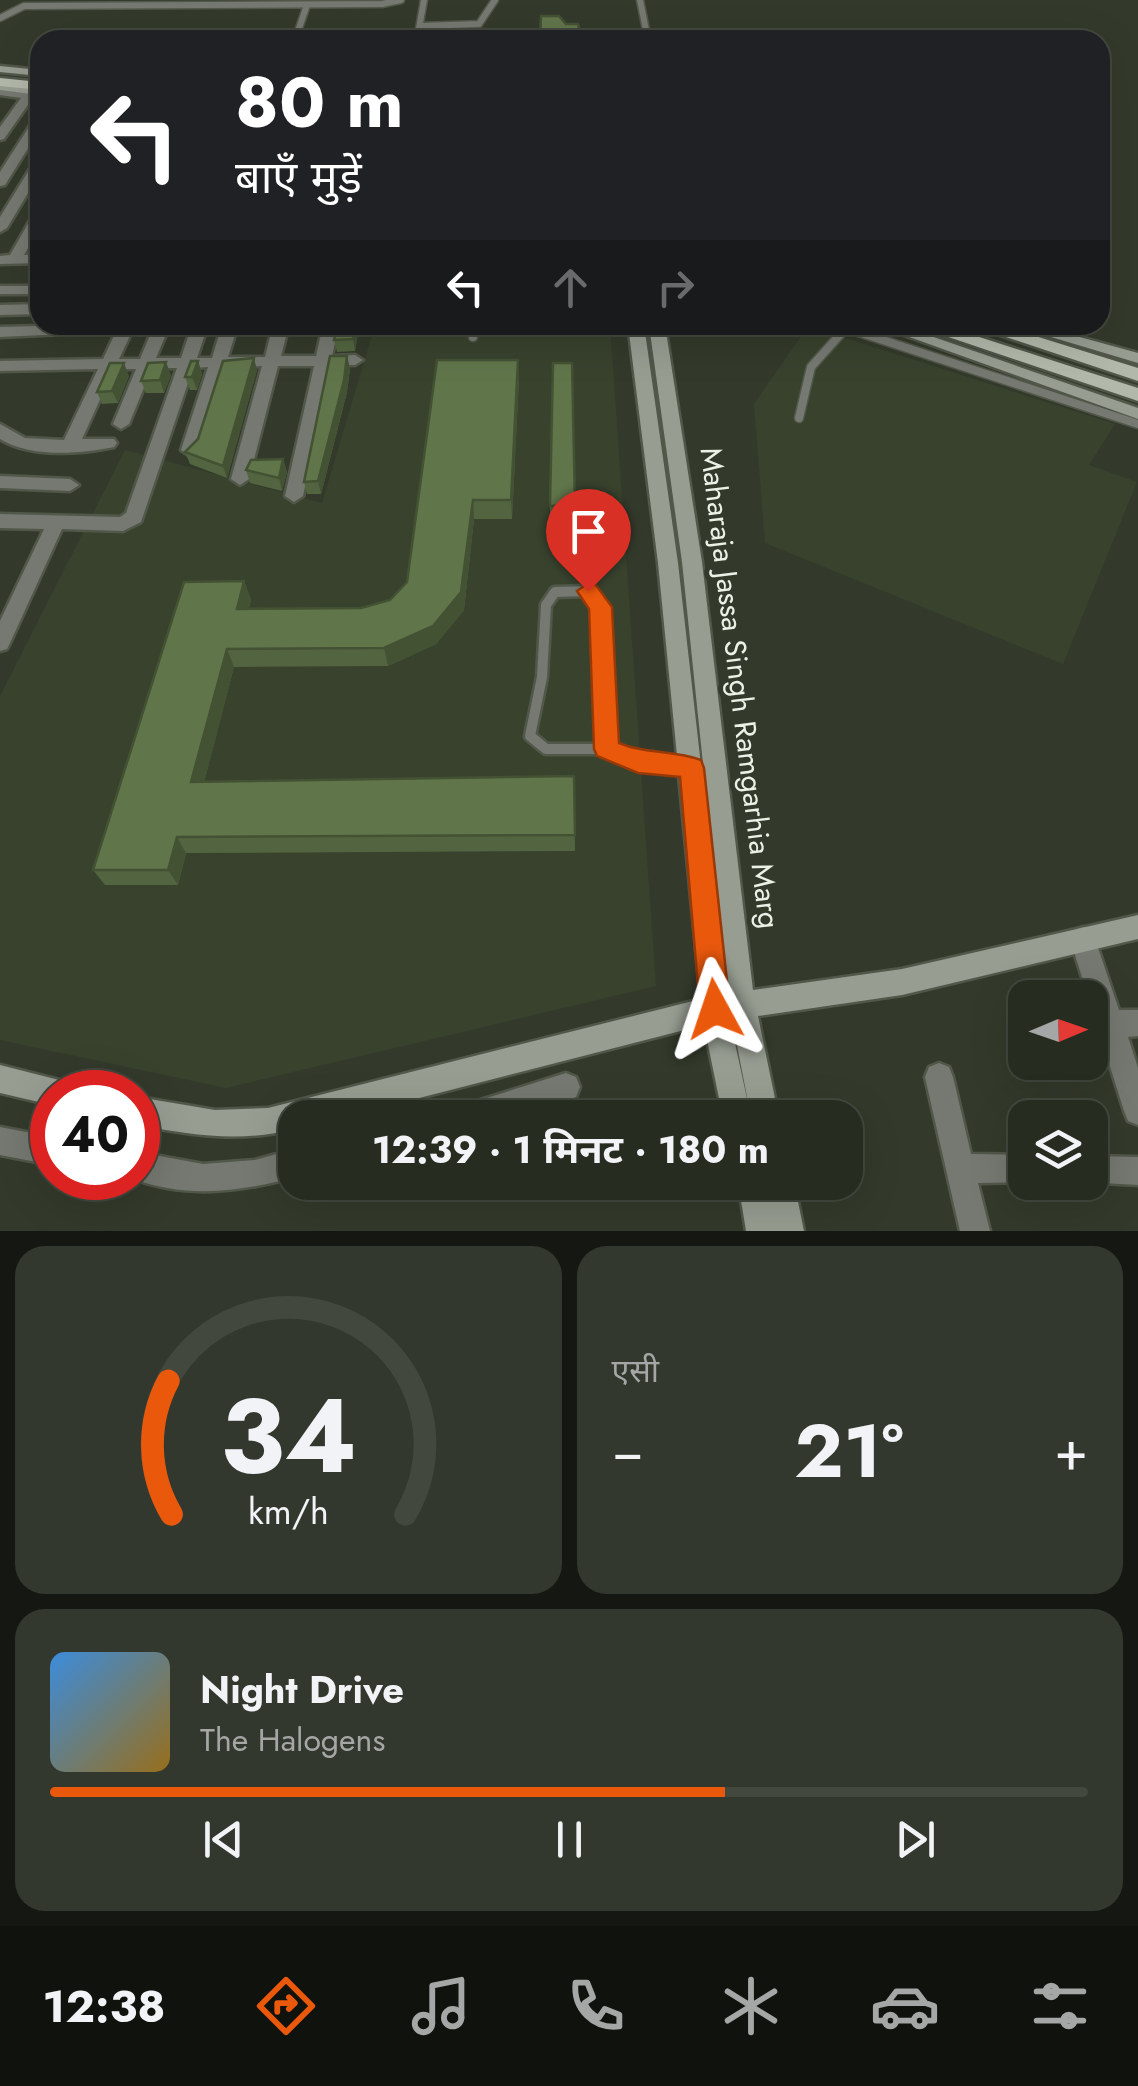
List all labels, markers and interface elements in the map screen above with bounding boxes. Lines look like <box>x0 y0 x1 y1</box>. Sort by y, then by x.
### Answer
text: 80 m <box>235 52 404 153</box>
icon: left <box>70 70 200 200</box>
text: बाएँ मुड़ें <box>235 145 362 210</box>
icon: left <box>438 260 493 315</box>
icon: ahead <box>543 260 598 315</box>
icon: right <box>648 260 703 315</box>
street label: Maharaja Jassa Singh Ramgarhia Marg <box>690 445 791 931</box>
pin <box>546 489 631 592</box>
icon: arrive <box>561 504 616 559</box>
position arrow <box>663 957 767 1061</box>
north arrow <box>1008 980 1108 1080</box>
map controls <box>1008 980 1108 1200</box>
speed limit sign: 40 <box>30 1070 160 1200</box>
button: layers <box>1008 1100 1108 1200</box>
text: 12:39 · 1 मिनट · 180 m <box>372 1122 769 1177</box>
text: एसी <box>612 1348 659 1394</box>
text: 34 <box>220 1361 357 1511</box>
text: 21° <box>794 1397 904 1505</box>
text: − <box>612 1411 644 1491</box>
text: + <box>1054 1411 1088 1491</box>
text: km/h <box>248 1486 329 1537</box>
text: Night Drive <box>200 1662 404 1717</box>
text: The Halogens <box>200 1717 385 1763</box>
icon: previous <box>196 1812 251 1867</box>
icon: pause <box>542 1812 597 1867</box>
icon: next <box>888 1812 943 1867</box>
icon: directions <box>251 1971 321 2041</box>
icon: music <box>406 1971 476 2041</box>
icon: phone <box>561 1971 631 2041</box>
icon: climate <box>716 1971 786 2041</box>
icon: car <box>870 1971 940 2041</box>
icon: filters <box>1025 1971 1095 2041</box>
text: 12:38 <box>42 1974 166 2039</box>

